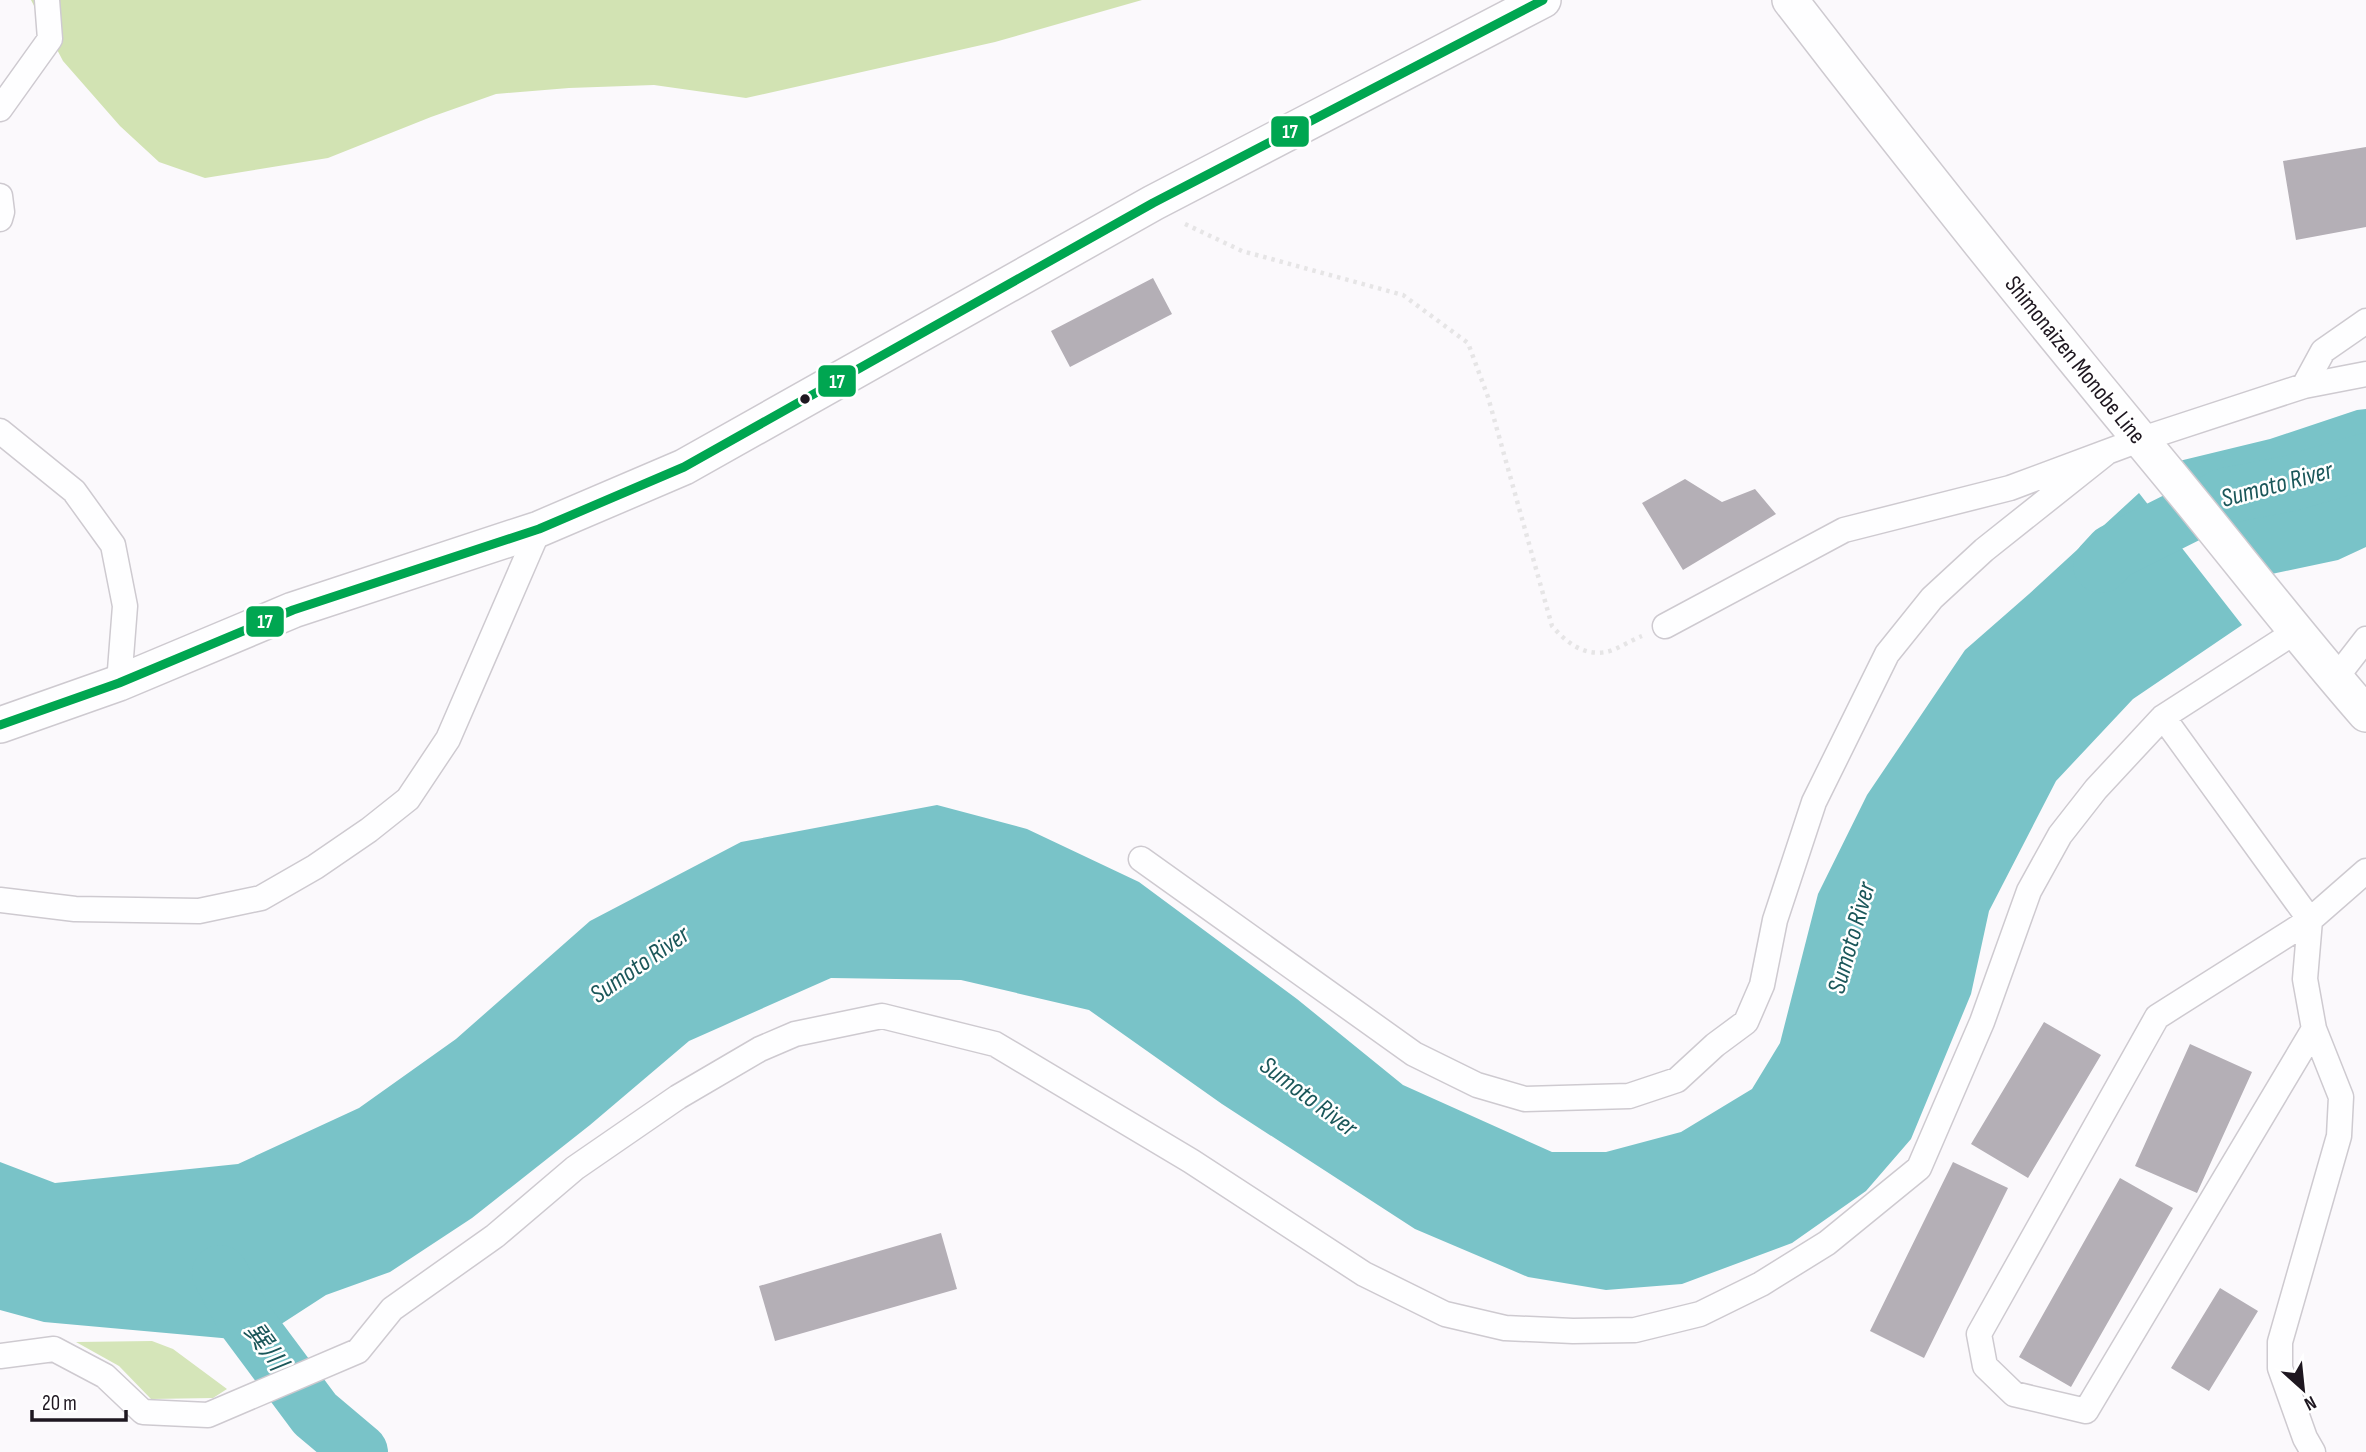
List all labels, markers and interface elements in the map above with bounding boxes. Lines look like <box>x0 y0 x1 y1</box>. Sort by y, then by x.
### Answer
line badge: 17 <box>1270 115 1310 148</box>
text: 17 <box>1282 121 1299 144</box>
street label: Shimonaizen Monobe Line <box>1998 270 2152 450</box>
line badge: 17 <box>817 364 857 398</box>
text: 17 <box>829 371 846 394</box>
unlabelled marker <box>798 392 812 406</box>
water label: Sumoto River <box>2218 455 2338 515</box>
line badge: 17 <box>245 605 285 638</box>
text: 17 <box>257 611 274 634</box>
water label: Sumoto River <box>1821 877 1883 997</box>
water label: Sumoto River <box>584 919 697 1010</box>
water label: Sumoto River <box>1253 1050 1364 1145</box>
water label: 巽川 <box>237 1317 295 1380</box>
north arrow <box>2268 1354 2338 1424</box>
scale bar <box>32 1378 126 1422</box>
text: N <box>2300 1390 2320 1415</box>
text: 20 m <box>42 1391 77 1416</box>

